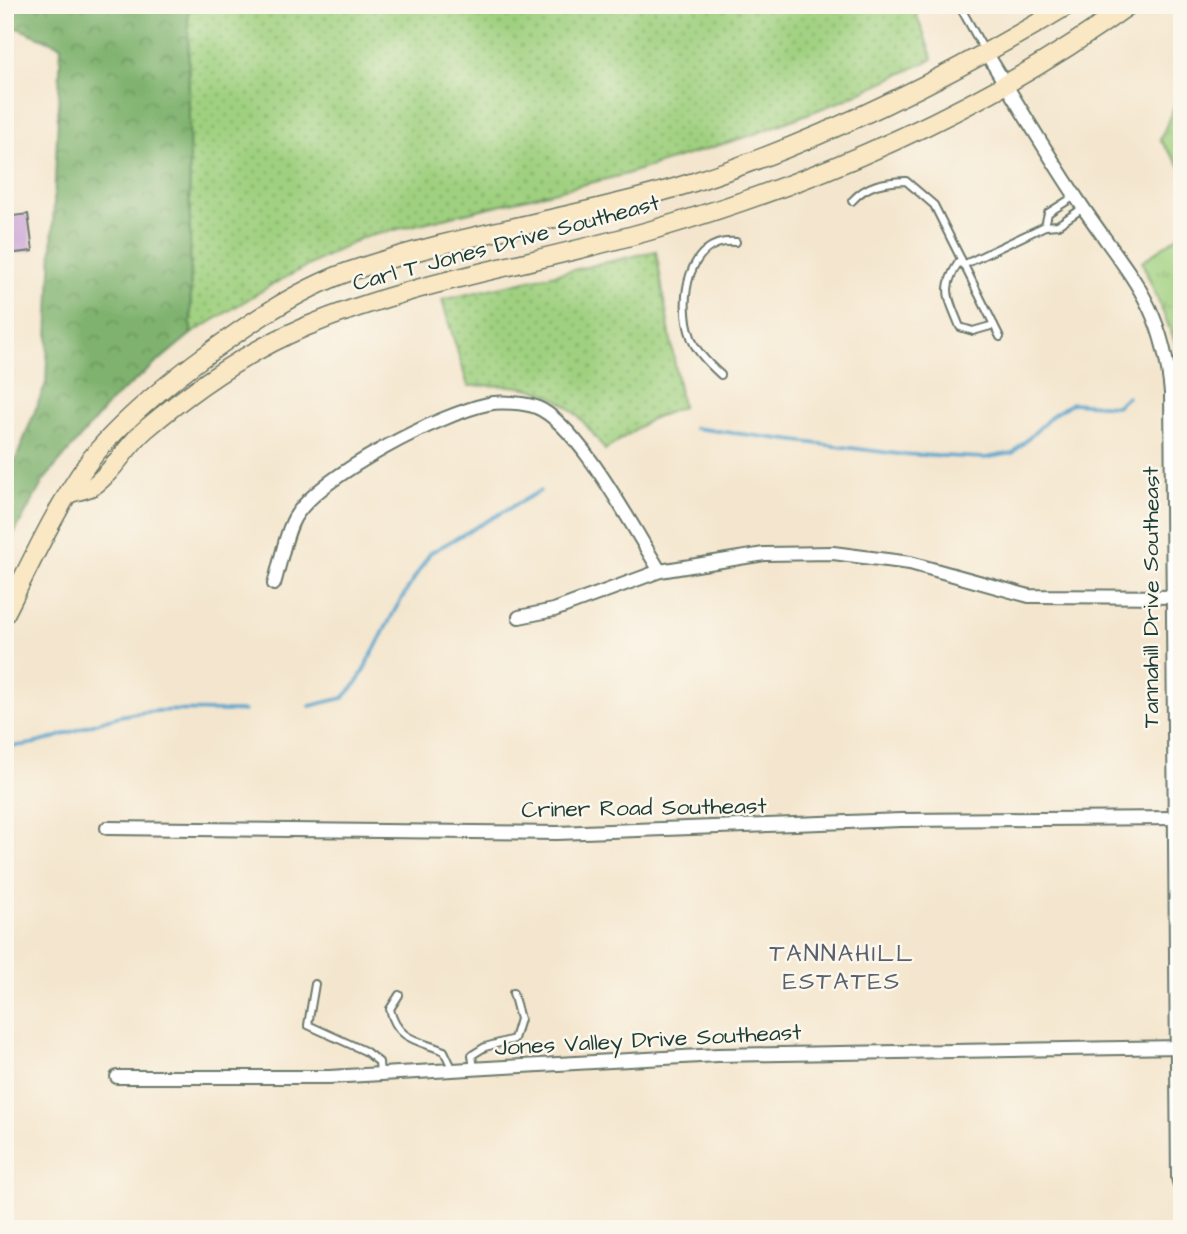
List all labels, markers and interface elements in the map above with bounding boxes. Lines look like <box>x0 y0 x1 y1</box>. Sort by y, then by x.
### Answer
street label: Carl T Jones Drive Southeast <box>349 186 664 299</box>
street label: Tannahill Drive Southeast <box>1135 465 1167 728</box>
street label: Criner Road Southeast <box>521 790 768 826</box>
district label: TANNAHILL ESTATES <box>769 937 915 999</box>
street label: Jones Valley Drive Southeast <box>494 1016 803 1065</box>

